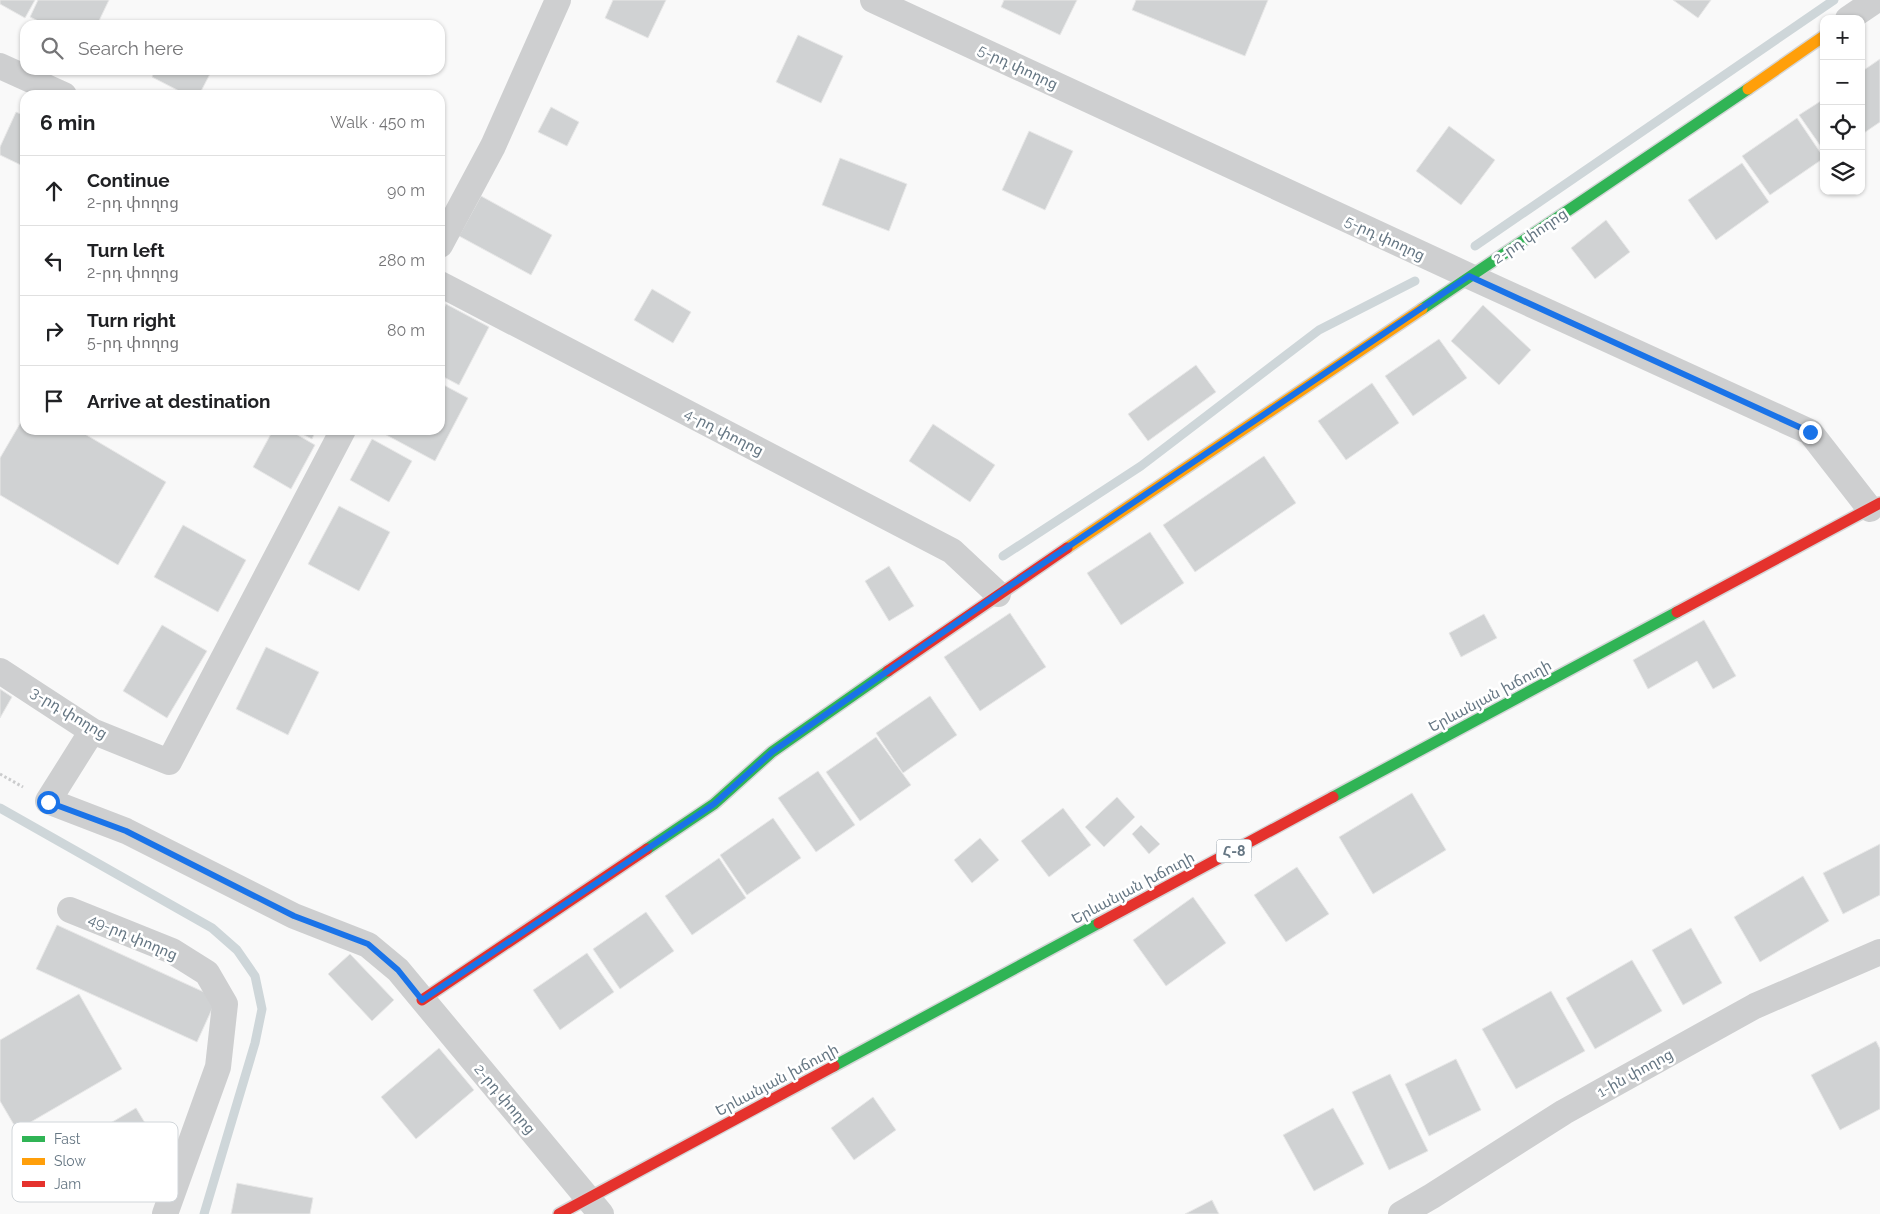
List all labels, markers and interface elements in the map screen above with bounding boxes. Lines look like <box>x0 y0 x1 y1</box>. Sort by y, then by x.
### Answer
map controls <box>1820 15 1865 195</box>
button: + <box>1820 15 1865 60</box>
search box <box>20 20 445 75</box>
icon: search <box>38 34 66 62</box>
text: Search here <box>78 37 184 59</box>
street label: 5-րդ փողոց <box>975 41 1061 93</box>
button: − <box>1820 60 1865 105</box>
button: locate <box>1820 105 1865 150</box>
text: 6 min <box>40 110 95 135</box>
text: Walk · 450 m <box>330 113 425 132</box>
button: layers <box>1820 150 1865 195</box>
text: Continue <box>87 169 170 191</box>
icon: ahead <box>40 177 68 205</box>
text: 90 m <box>387 181 425 200</box>
text: 2-րդ փողոց <box>87 193 179 212</box>
street label: 2-րդ փողոց <box>1489 204 1571 268</box>
street label: 5-րդ փողոց <box>1342 212 1428 264</box>
text: Turn left <box>87 239 164 261</box>
icon: left <box>40 247 68 275</box>
text: 280 m <box>379 251 425 270</box>
text: 2-րդ փողոց <box>87 263 179 282</box>
text: Turn right <box>87 309 176 331</box>
icon: right <box>40 317 68 345</box>
text: 80 m <box>387 321 425 340</box>
text: 5-րդ փողոց <box>87 333 179 352</box>
icon: arrive <box>40 387 68 415</box>
text: Arrive at destination <box>87 390 271 412</box>
street label: 4-րդ փողոց <box>681 404 767 460</box>
route end <box>1799 421 1822 444</box>
street label: Երևանյան խճուղի <box>1425 656 1555 736</box>
street label: 3-րդ փողոց <box>27 683 111 743</box>
route start <box>37 791 60 814</box>
road number: Հ-8 <box>1216 839 1252 862</box>
street label: Երևանյան խճուղի <box>1068 848 1198 928</box>
street label: 49-րդ փողոց <box>86 910 180 964</box>
street label: Երևանյան խճուղի <box>712 1040 842 1120</box>
street label: 1-ին փողոց <box>1594 1045 1676 1101</box>
street label: 2-րդ փողոց <box>470 1060 540 1138</box>
legend <box>12 1122 178 1202</box>
text: Fast <box>54 1131 81 1147</box>
text: Slow <box>54 1153 86 1169</box>
text: Jam <box>54 1176 81 1192</box>

